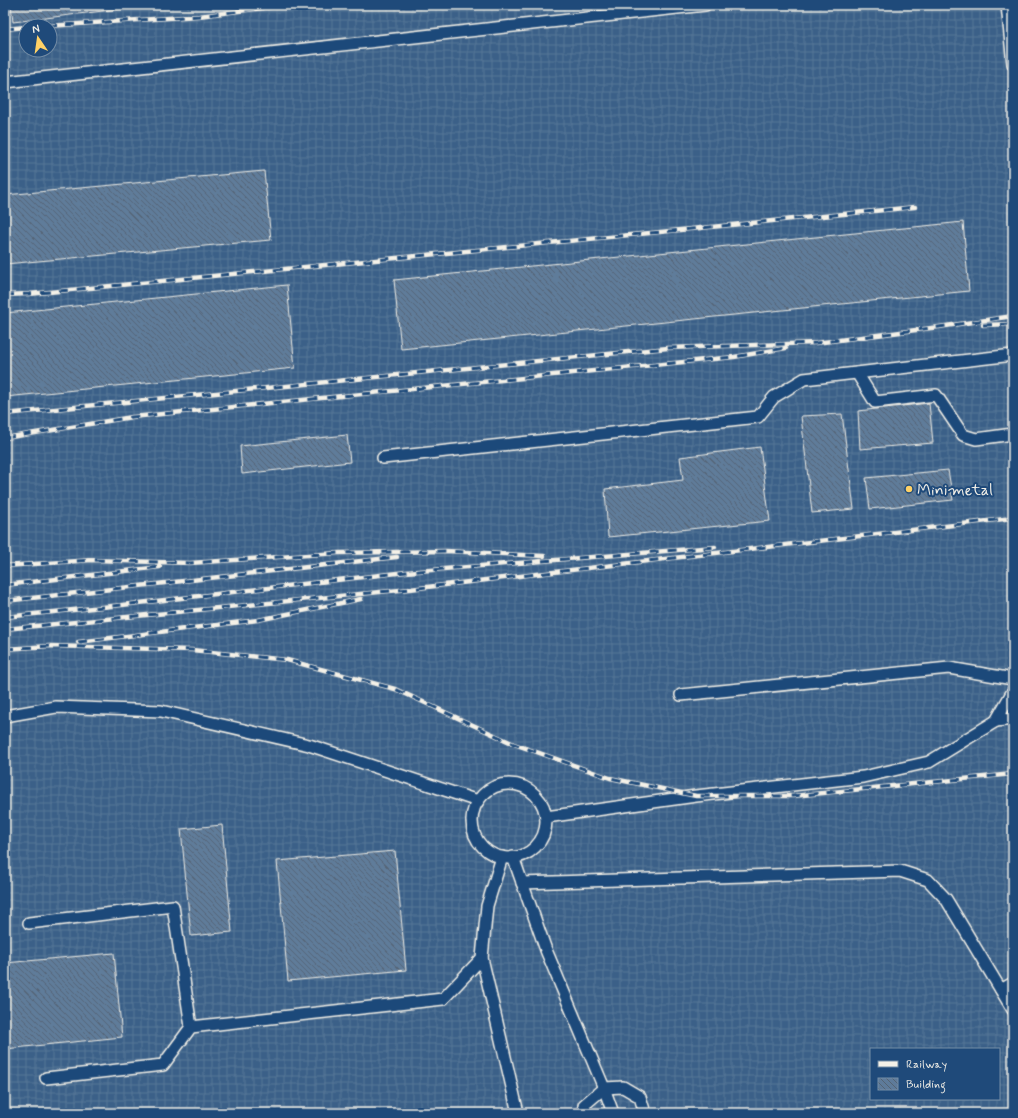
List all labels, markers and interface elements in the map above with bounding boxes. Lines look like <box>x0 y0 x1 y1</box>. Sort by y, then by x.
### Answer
north arrow <box>18 18 58 58</box>
text: N <box>31 22 41 37</box>
place label: Minimetal <box>917 480 993 501</box>
marker: Minimetal <box>904 484 914 494</box>
legend <box>870 1048 1000 1100</box>
text: Railway <box>906 1057 948 1073</box>
text: Building <box>906 1077 946 1094</box>

